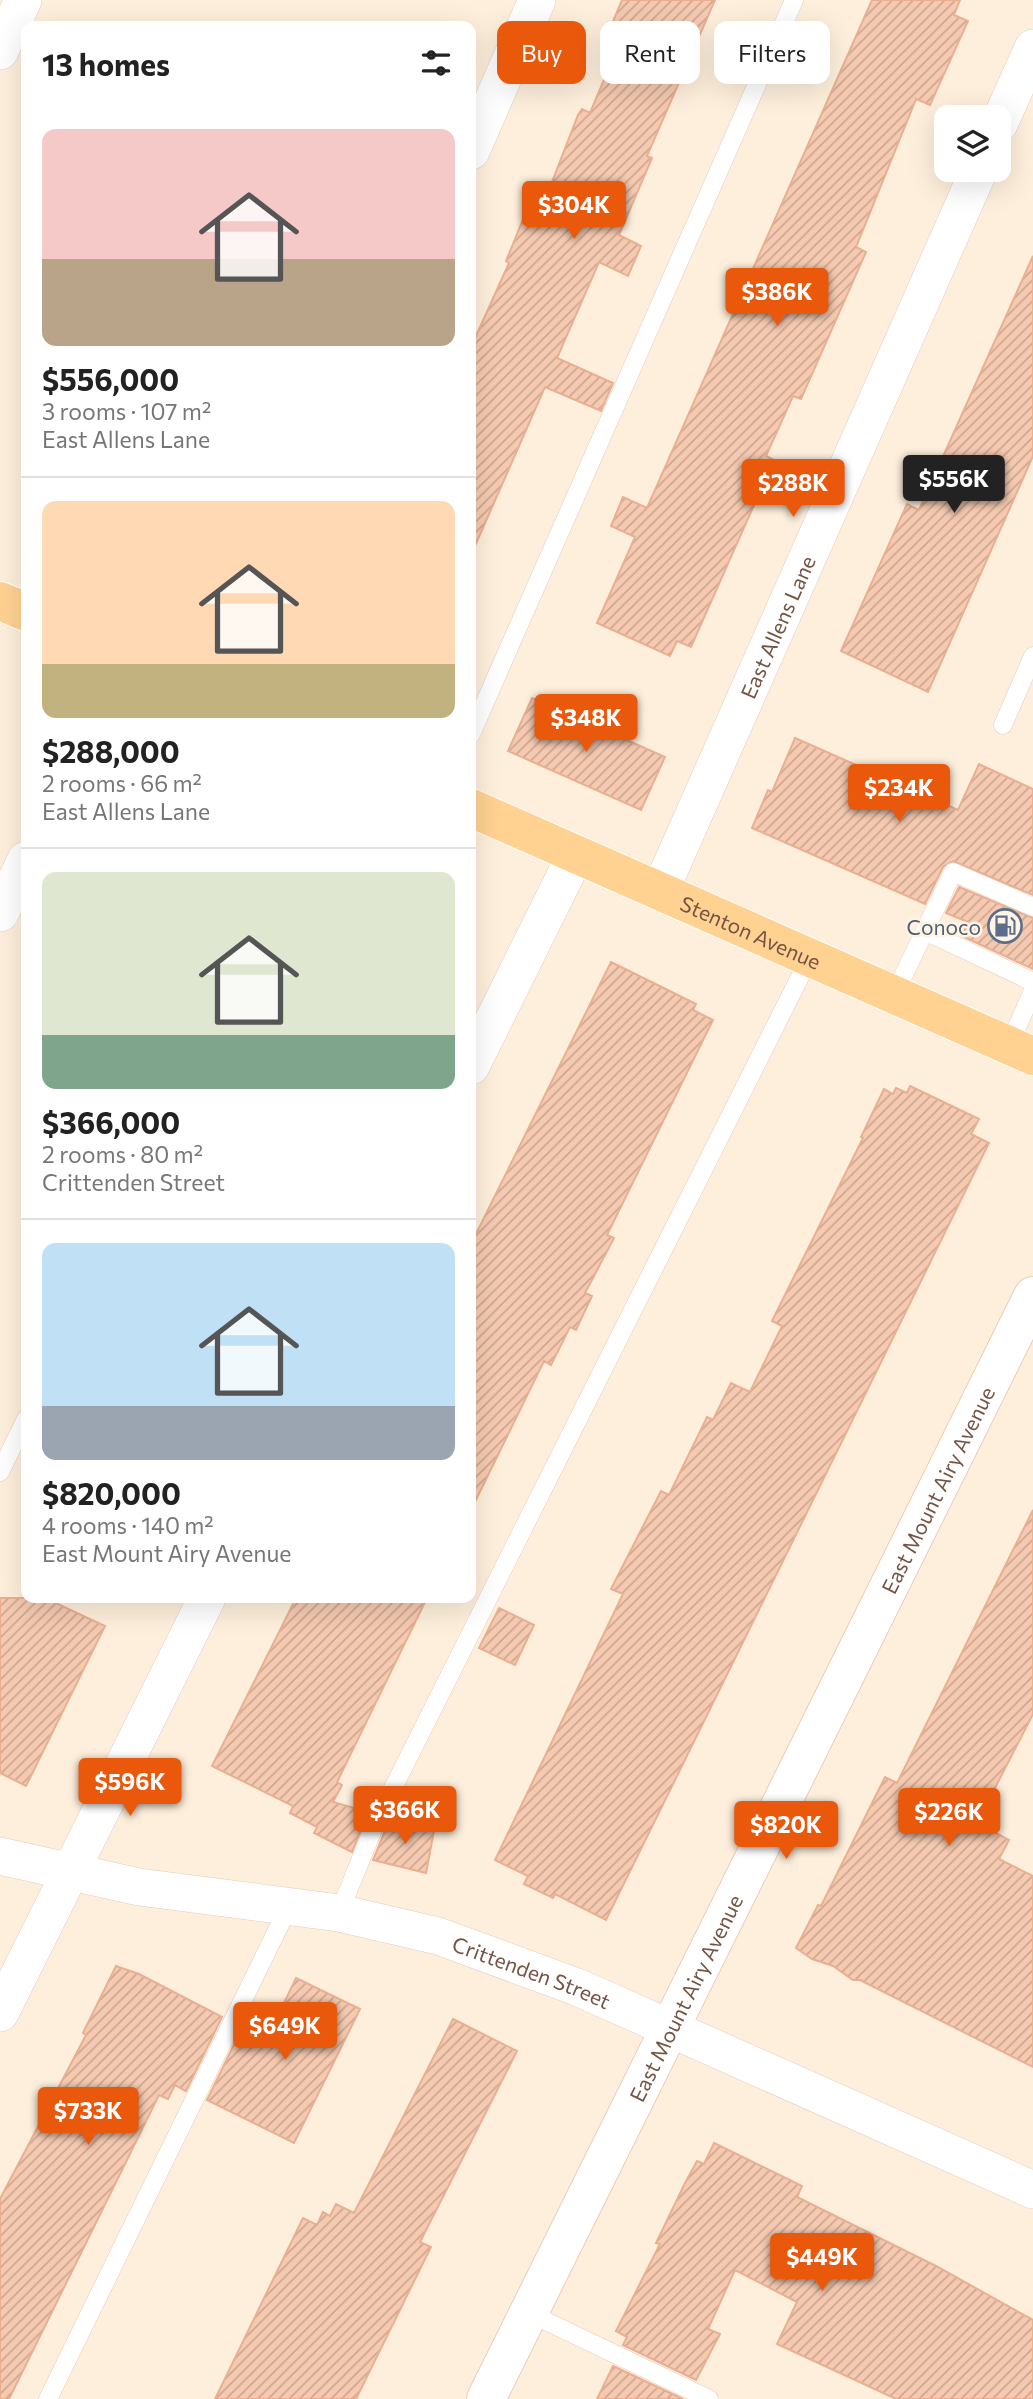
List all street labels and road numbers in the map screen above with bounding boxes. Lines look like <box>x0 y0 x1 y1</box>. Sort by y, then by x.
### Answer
street label: East Allens Lane <box>734 551 819 702</box>
street label: Stenton Avenue <box>677 890 825 973</box>
street label: East Mount Airy Avenue <box>875 1382 999 1597</box>
street label: East Mount Airy Avenue <box>623 1890 747 2105</box>
street label: Crittenden Street <box>449 1930 615 2013</box>

